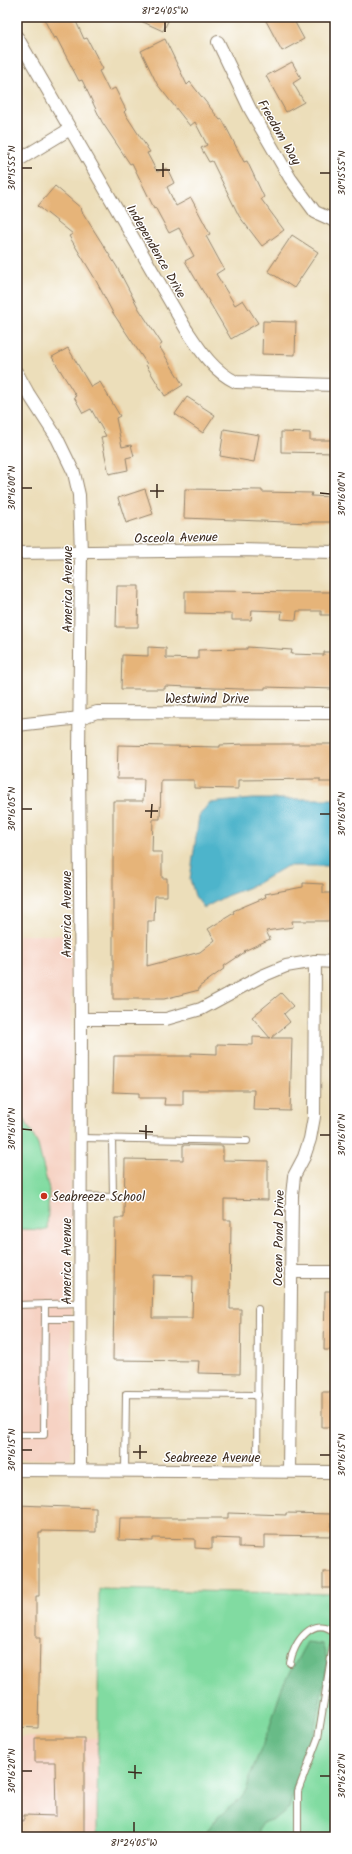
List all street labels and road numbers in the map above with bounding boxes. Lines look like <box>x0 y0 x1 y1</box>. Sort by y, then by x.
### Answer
street label: Freedom Way <box>251 96 307 170</box>
street label: Independence Drive <box>120 201 191 303</box>
street label: Osceola Avenue <box>134 527 218 550</box>
street label: America Avenue <box>58 545 79 632</box>
street label: Westwind Drive <box>165 689 249 710</box>
street label: America Avenue <box>57 870 78 957</box>
street label: Ocean Pond Drive <box>268 1189 291 1286</box>
street label: America Avenue <box>57 1217 78 1304</box>
street label: Seabreeze Avenue <box>164 1448 261 1469</box>

